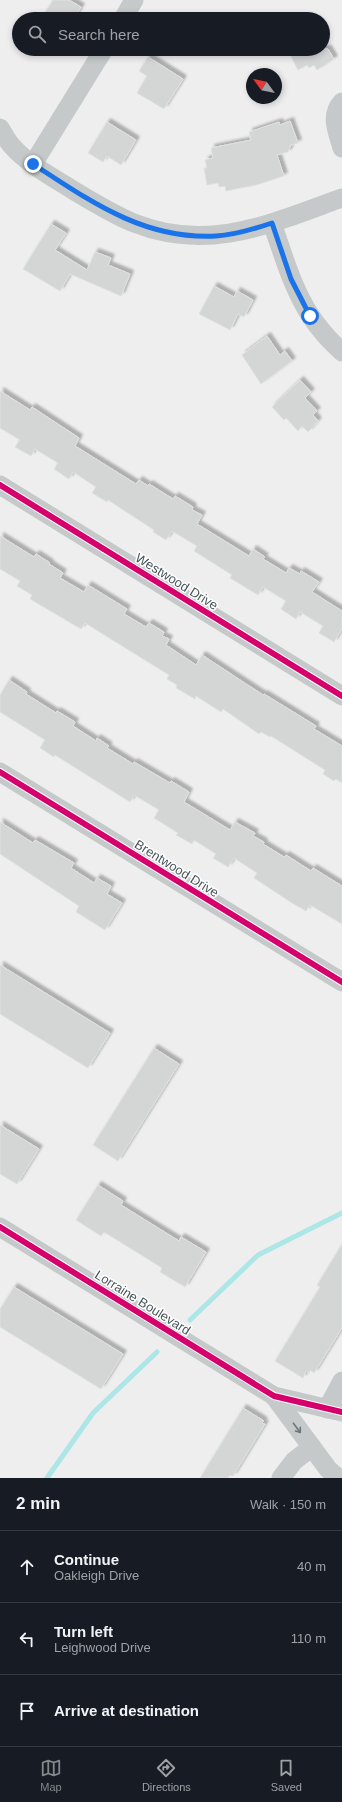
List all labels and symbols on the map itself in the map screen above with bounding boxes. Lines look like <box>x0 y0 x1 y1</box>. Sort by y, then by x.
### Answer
north arrow <box>246 68 282 104</box>
route end <box>24 155 42 173</box>
route start <box>301 307 319 325</box>
street label: Westwood Drive <box>133 550 221 613</box>
street label: Brentwood Drive <box>132 837 221 900</box>
street label: Lorraine Boulevard <box>92 1267 193 1338</box>
one-way arrow <box>293 1422 301 1433</box>

